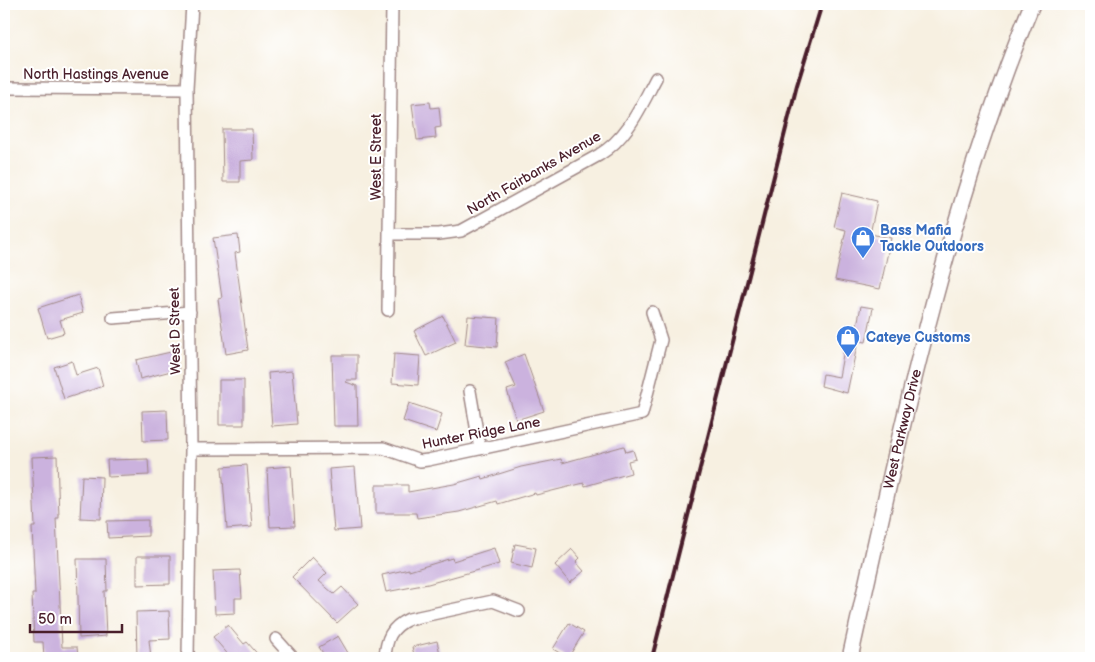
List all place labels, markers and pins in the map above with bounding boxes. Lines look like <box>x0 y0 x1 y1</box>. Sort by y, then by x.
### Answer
place label: Bass Mafia Tackle Outdoors <box>880 222 984 255</box>
shop icon: Bass Mafia Tackle Outdoors <box>850 225 876 259</box>
shop icon: Cateye Customs <box>835 324 861 358</box>
place label: Cateye Customs <box>866 329 971 346</box>

